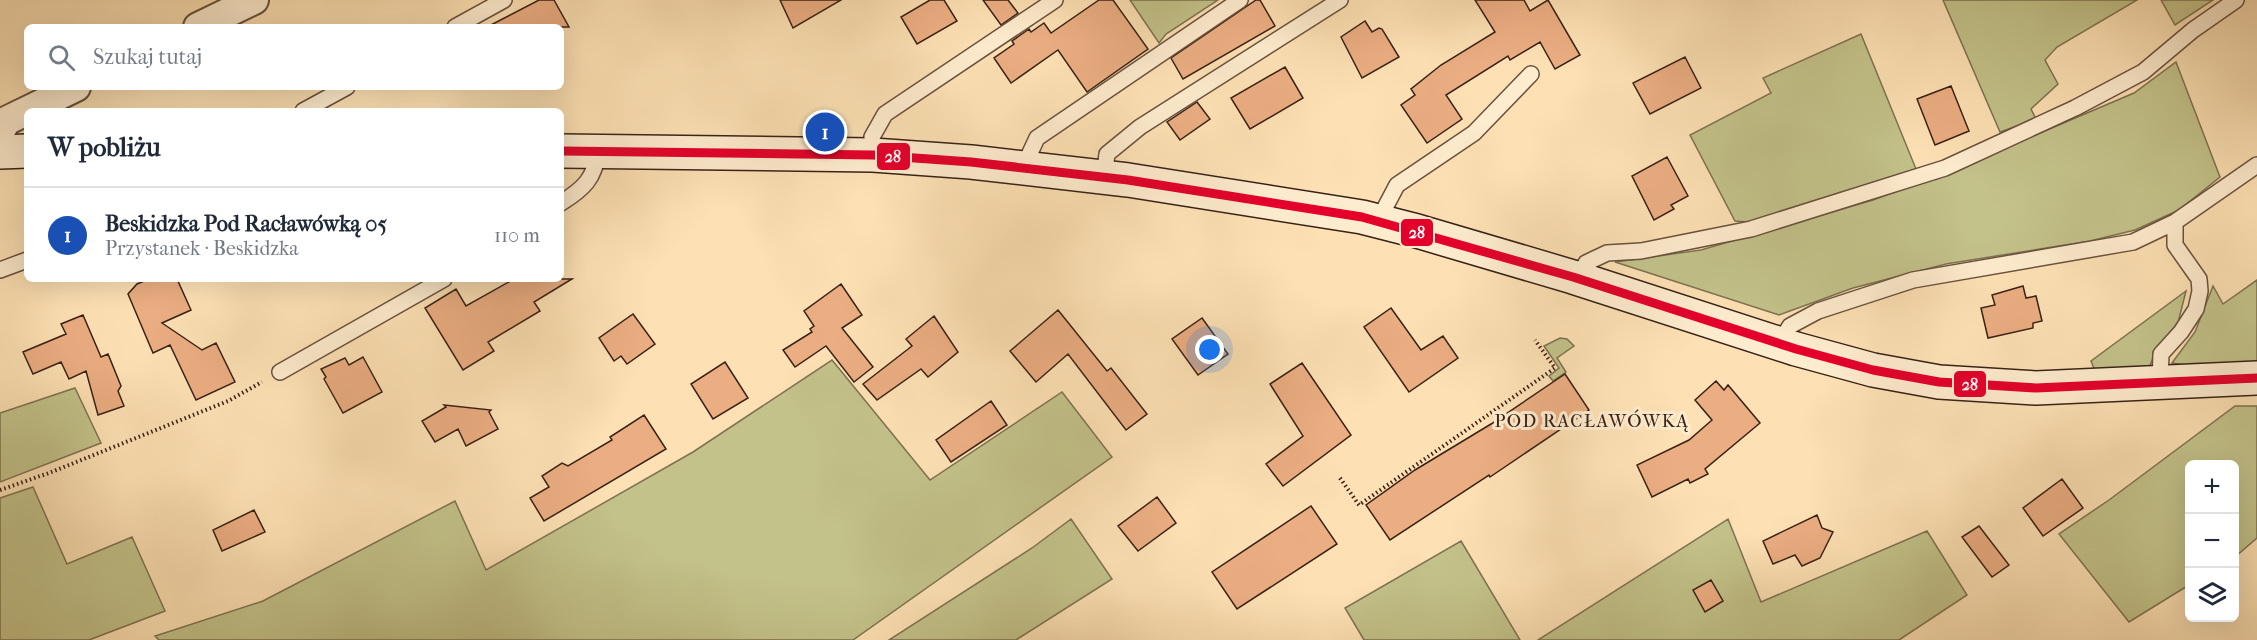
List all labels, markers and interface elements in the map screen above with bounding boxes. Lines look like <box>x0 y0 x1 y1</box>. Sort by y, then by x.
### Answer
search box <box>24 24 564 90</box>
icon: search <box>45 41 78 74</box>
text: Szukaj tutaj <box>93 44 202 70</box>
pin: 1 <box>806 110 844 154</box>
text: W pobliżu <box>48 132 161 163</box>
line badge: 28 <box>876 142 911 171</box>
text: 28 <box>885 147 901 166</box>
text: Beskidzka Pod Racławówką 05 <box>105 211 387 237</box>
line badge: 28 <box>1400 218 1434 247</box>
text: 28 <box>1409 223 1425 242</box>
text: 1 <box>64 224 71 247</box>
text: 110 m <box>494 224 540 247</box>
text: Przystanek · Beskidzka <box>105 237 299 260</box>
your location <box>1195 335 1224 364</box>
line badge: 28 <box>1953 370 1987 398</box>
text: 28 <box>1962 375 1978 394</box>
district label: POD RACŁAWÓWKĄ <box>1495 409 1690 432</box>
map controls <box>2185 460 2239 622</box>
button: + <box>2185 460 2239 514</box>
button: − <box>2185 514 2239 568</box>
button: layers <box>2185 568 2239 622</box>

